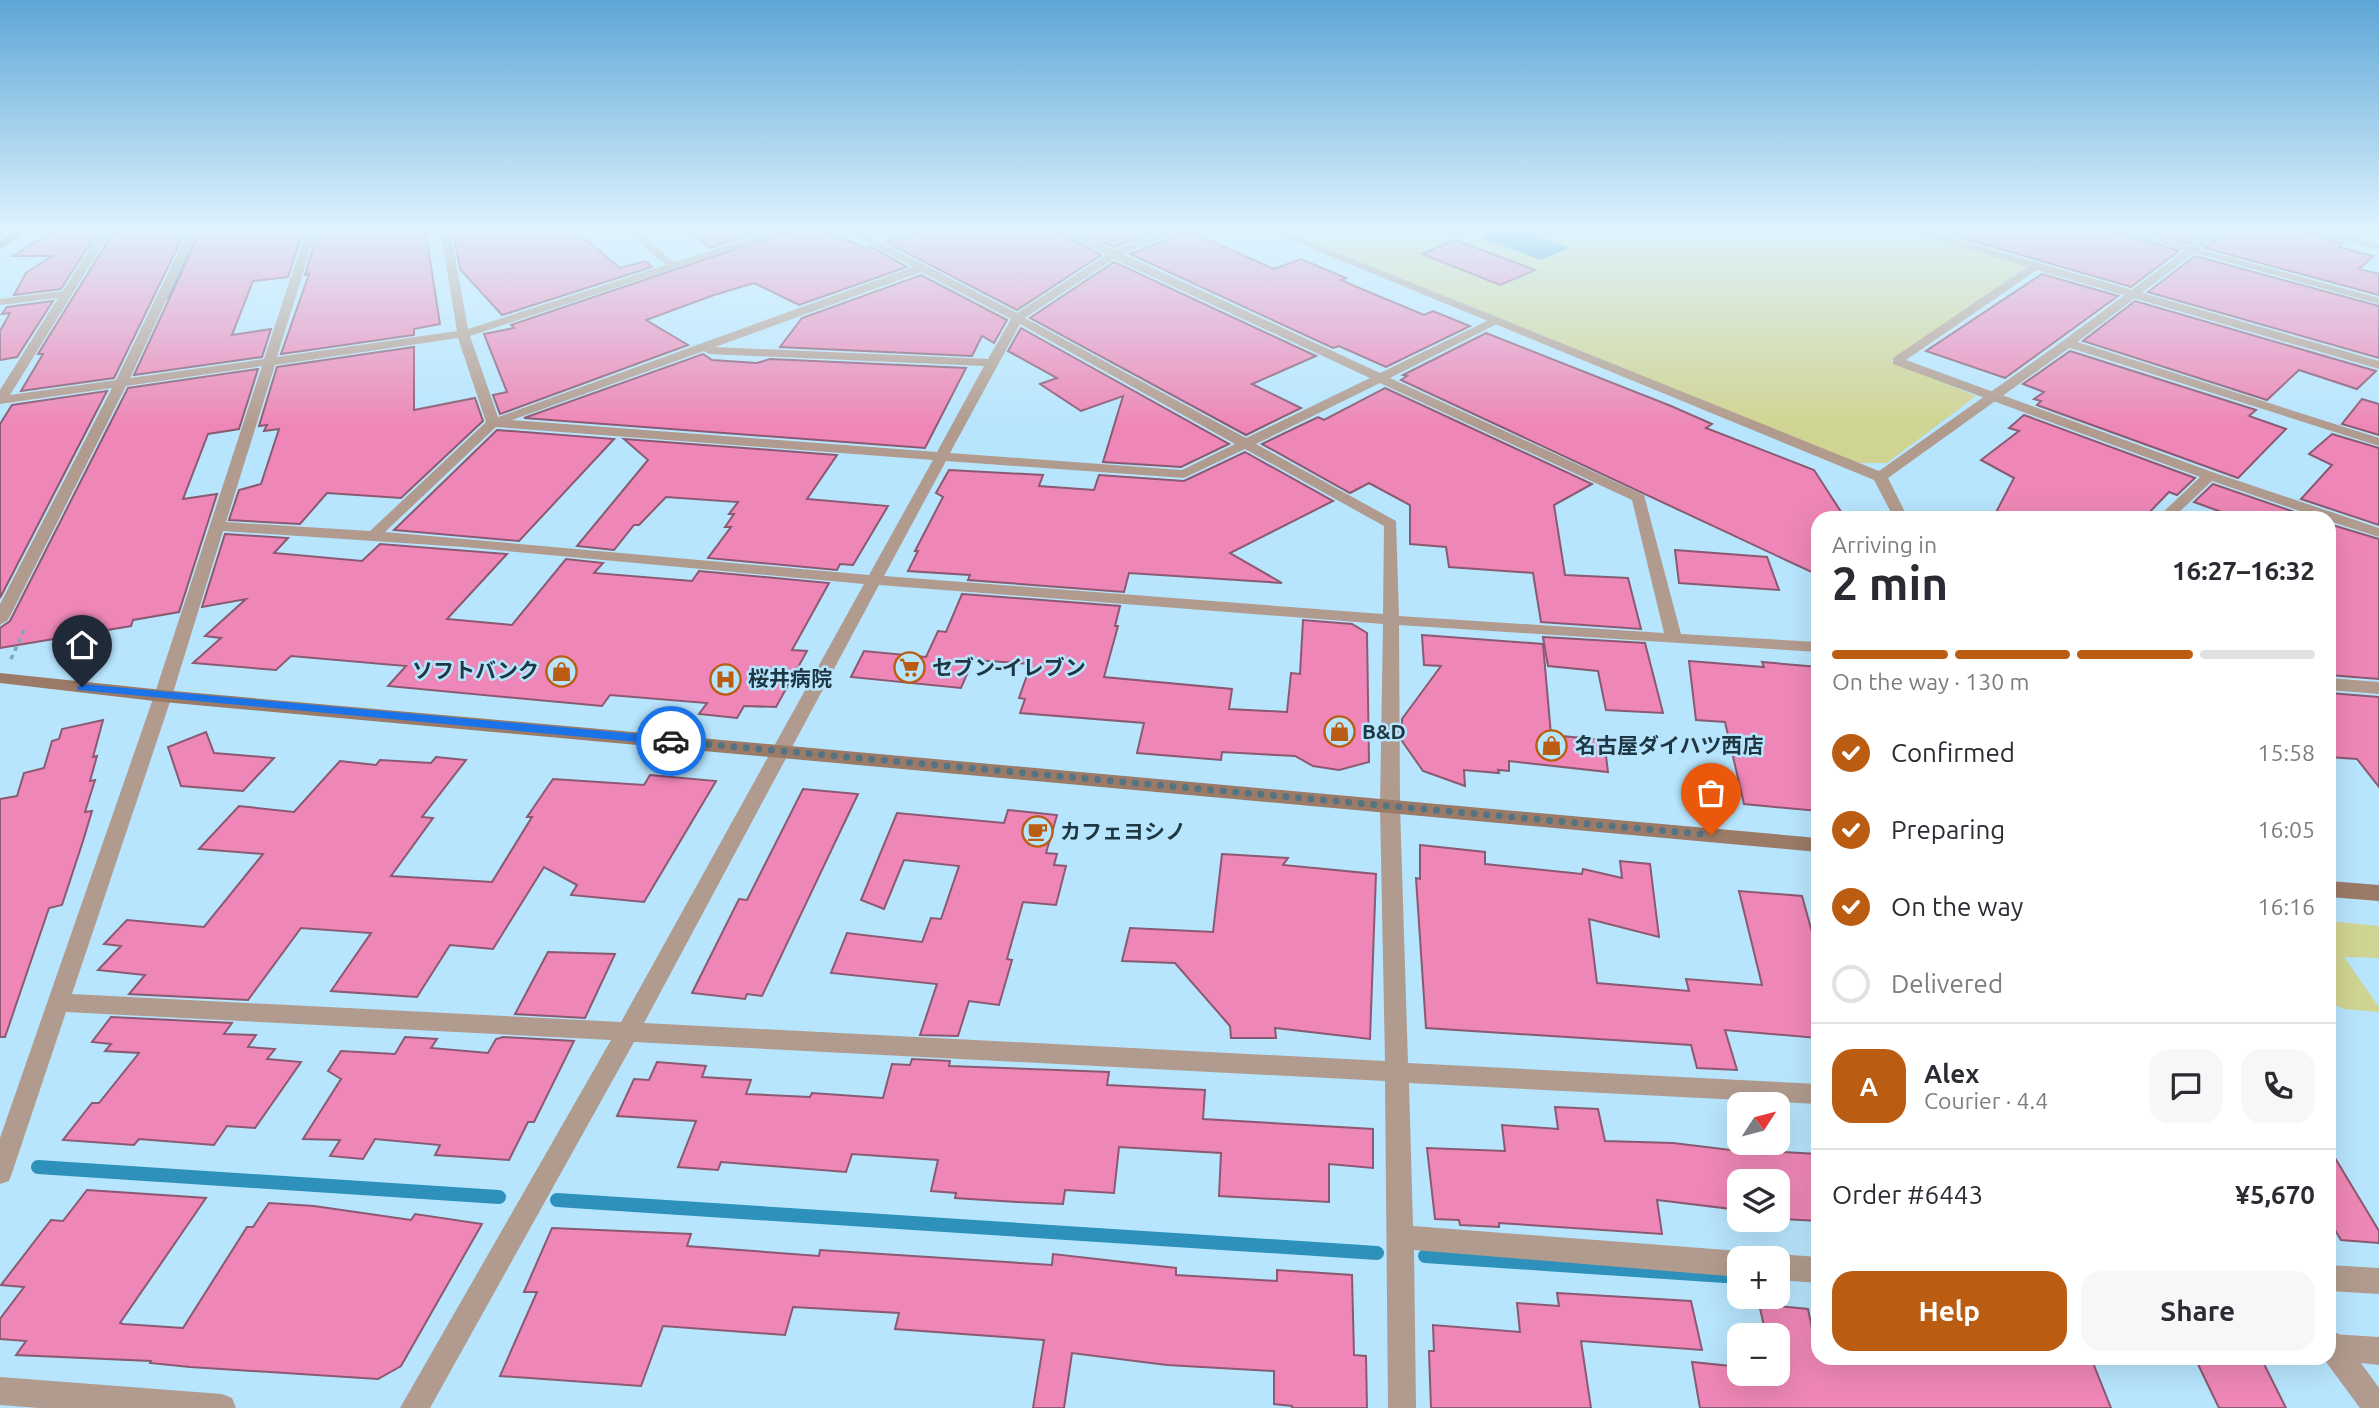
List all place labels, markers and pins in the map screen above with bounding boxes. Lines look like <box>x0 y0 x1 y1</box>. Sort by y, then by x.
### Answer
pin <box>52 615 112 687</box>
supermarket icon: セブン-イレブン <box>892 651 926 685</box>
shop icon: ソフトバンク <box>545 654 579 688</box>
place label: セブン-イレブン <box>932 655 1086 679</box>
place label: ソフトバンク <box>412 658 539 682</box>
hospital icon: 桜井病院 <box>708 662 742 696</box>
place label: 桜井病院 <box>748 666 832 690</box>
shop icon: B&D <box>1322 715 1356 749</box>
place label: B&D <box>1362 719 1406 743</box>
shop icon: 名古屋ダイハツ西店 <box>1535 729 1569 763</box>
place label: 名古屋ダイハツ西店 <box>1575 733 1764 757</box>
pin <box>1681 763 1741 835</box>
cafe icon: カフェヨシノ <box>1020 815 1054 849</box>
place label: カフェヨシノ <box>1060 819 1186 843</box>

